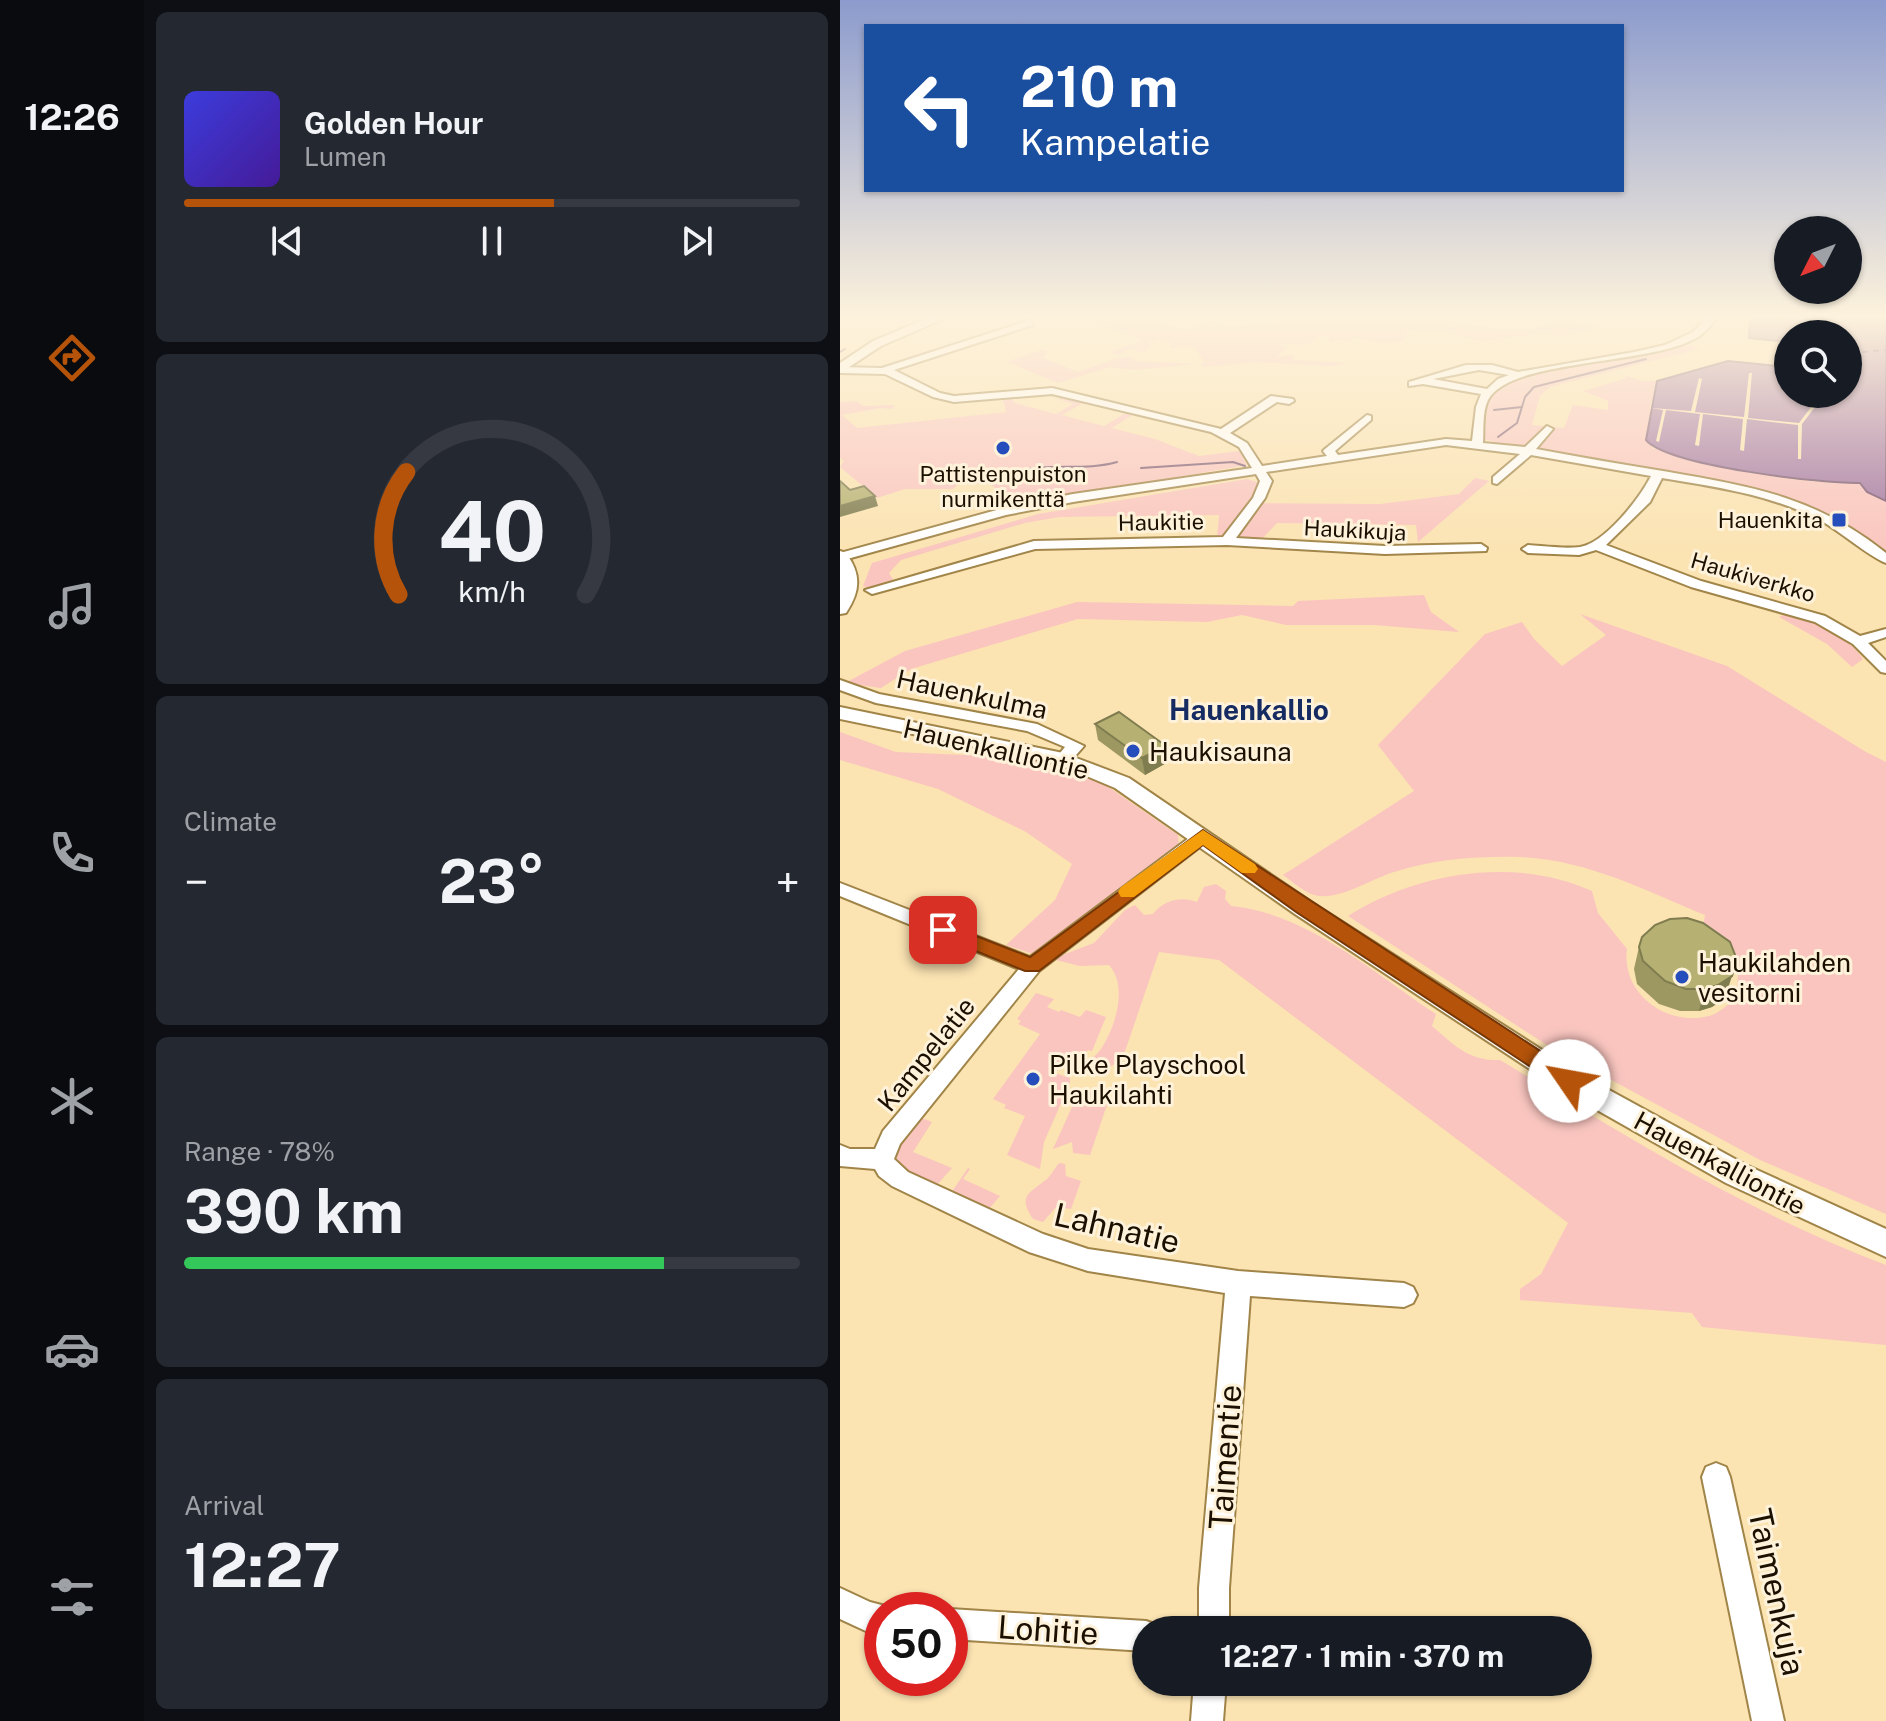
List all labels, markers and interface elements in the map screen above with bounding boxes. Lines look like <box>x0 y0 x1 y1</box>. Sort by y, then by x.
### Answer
text: 210 m <box>1020 54 1178 120</box>
icon: left <box>888 56 992 160</box>
text: 12:26 <box>24 96 120 138</box>
text: Golden Hour <box>304 105 483 141</box>
text: Kampelatie <box>1020 121 1210 163</box>
text: Lumen <box>304 141 387 172</box>
north arrow <box>1774 216 1862 304</box>
map controls <box>1774 216 1862 408</box>
icon: previous <box>265 219 309 263</box>
icon: pause <box>470 219 514 263</box>
icon: next <box>675 219 719 263</box>
button: search <box>1774 320 1862 408</box>
icon: directions <box>44 330 100 386</box>
marker: Pattistenpuiston nurmikenttä <box>994 439 1012 457</box>
place label: Pattistenpuiston nurmikenttä <box>920 461 1086 512</box>
text: 40 <box>438 481 546 579</box>
place label: Hauenkita <box>1718 507 1823 533</box>
street label: Haukitie <box>1118 508 1204 536</box>
marker: Hauenkita <box>1830 511 1848 529</box>
street label: Haukikuja <box>1303 514 1407 546</box>
street label: Haukiverkko <box>1688 547 1818 607</box>
text: km/h <box>458 575 526 608</box>
icon: music <box>44 578 100 634</box>
street label: Hauenkulma <box>894 663 1050 725</box>
district label: Hauenkallio <box>1169 693 1329 726</box>
street label: Hauenkalliontie <box>900 713 1092 785</box>
place label: Haukisauna <box>1149 736 1292 767</box>
marker: Haukisauna <box>1124 742 1142 760</box>
text: Climate <box>184 806 277 837</box>
icon: phone <box>44 825 100 881</box>
text: 23° <box>439 846 545 917</box>
text: − <box>184 856 208 908</box>
text: + <box>776 856 800 908</box>
pin <box>909 896 977 964</box>
icon: arrive <box>921 908 965 952</box>
place label: Haukilahden vesitorni <box>1698 947 1851 1008</box>
marker: Haukilahden vesitorni <box>1673 968 1691 986</box>
street label: Kampelatie <box>871 991 981 1117</box>
position arrow <box>1527 1039 1611 1123</box>
place label: Pilke Playschool Haukilahti <box>1049 1049 1246 1110</box>
marker: Pilke Playschool Haukilahti <box>1024 1070 1042 1088</box>
icon: climate <box>44 1073 100 1129</box>
street label: Hauenkalliontie <box>1629 1105 1811 1221</box>
text: Range · 78% <box>184 1136 335 1167</box>
text: 390 km <box>184 1176 404 1247</box>
street label: Lahnatie <box>1050 1196 1184 1260</box>
icon: car <box>44 1321 100 1377</box>
street label: Taimentie <box>1201 1383 1249 1531</box>
text: Arrival <box>184 1490 264 1521</box>
street label: Taimenkuja <box>1741 1505 1813 1679</box>
text: 12:27 <box>184 1530 341 1601</box>
icon: filters <box>44 1569 100 1625</box>
speed limit sign: 50 <box>864 1592 968 1696</box>
street label: Lohitie <box>996 1608 1100 1652</box>
text: 12:27 · 1 min · 370 m <box>1220 1638 1504 1674</box>

